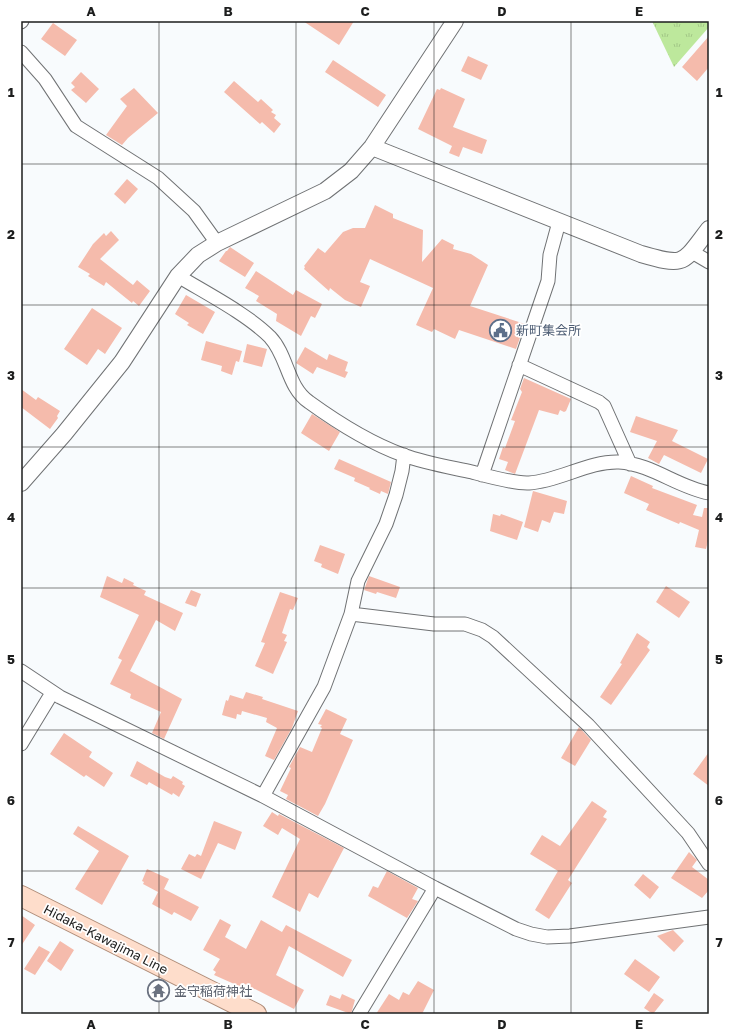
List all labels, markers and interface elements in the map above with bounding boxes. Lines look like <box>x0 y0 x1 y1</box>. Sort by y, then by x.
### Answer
text: A <box>86 3 96 19</box>
text: B <box>223 3 233 19</box>
text: C <box>360 3 370 19</box>
text: D <box>497 3 507 19</box>
text: E <box>635 3 643 19</box>
text: 1 <box>8 84 15 100</box>
text: 1 <box>716 84 723 100</box>
text: 2 <box>7 226 15 242</box>
text: 2 <box>715 226 723 242</box>
public building icon: 新町集会所 <box>488 317 514 343</box>
place label: 新町集会所 <box>516 322 581 338</box>
text: 3 <box>7 367 15 383</box>
text: 3 <box>715 367 723 383</box>
text: 4 <box>7 509 15 525</box>
text: 4 <box>715 509 723 525</box>
text: 5 <box>7 651 15 667</box>
text: 5 <box>715 651 723 667</box>
text: 6 <box>7 792 15 808</box>
text: 6 <box>715 792 723 808</box>
street label: Hidaka-Kawajima Line <box>41 901 171 977</box>
text: 7 <box>7 934 15 950</box>
text: 7 <box>715 934 723 950</box>
temple icon: 金守稲荷神社 <box>146 978 172 1004</box>
place label: 金守稲荷神社 <box>174 983 252 999</box>
text: A <box>86 1016 96 1032</box>
text: B <box>223 1016 233 1032</box>
text: C <box>360 1016 370 1032</box>
text: D <box>497 1016 507 1032</box>
text: E <box>635 1016 643 1032</box>

